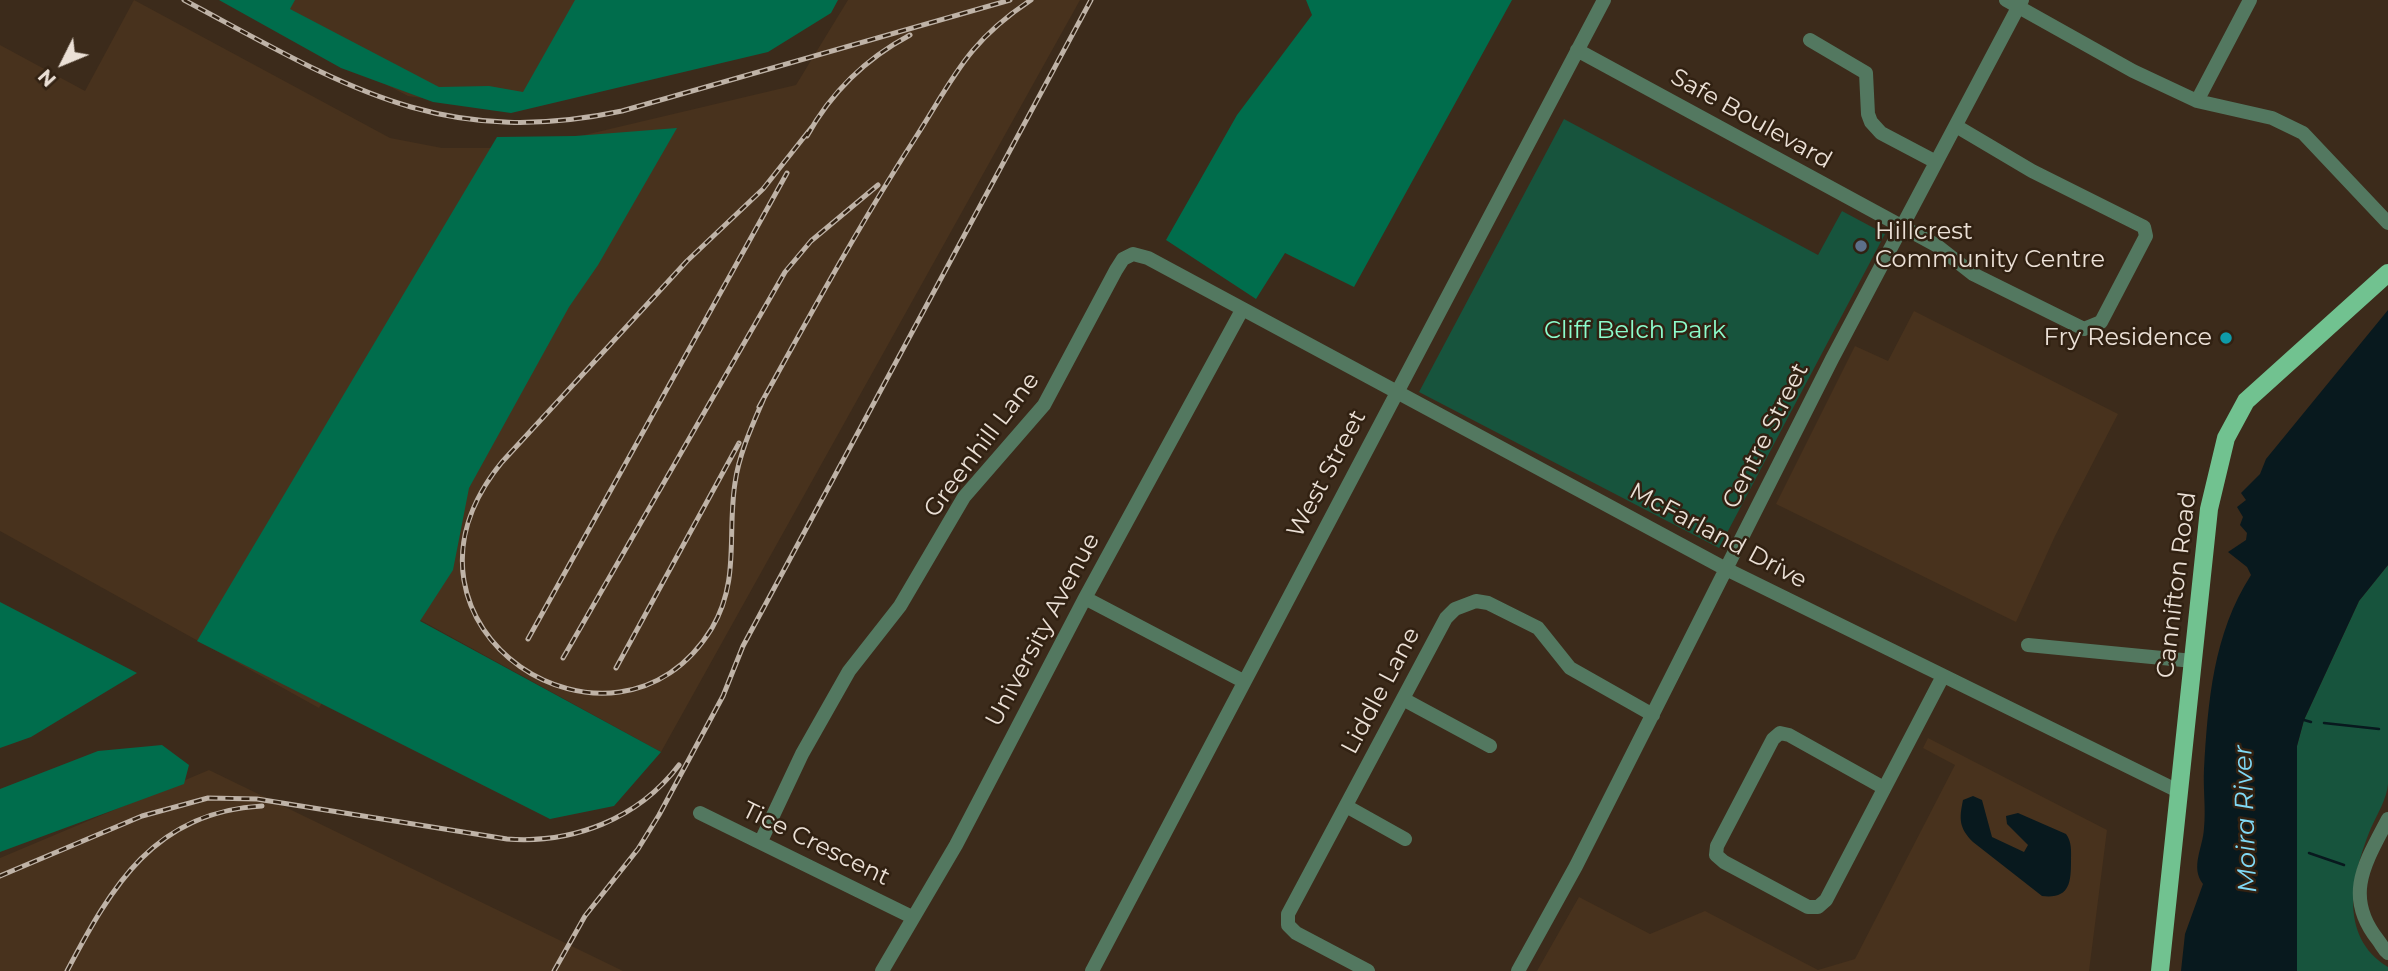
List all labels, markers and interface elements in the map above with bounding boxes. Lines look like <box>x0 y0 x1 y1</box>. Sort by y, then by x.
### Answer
north arrow <box>28 28 98 98</box>
street label: Safe Boulevard <box>1665 63 1837 175</box>
text: N <box>34 64 61 91</box>
place label: Hillcrest Community Centre <box>1875 218 2105 274</box>
marker: Hillcrest Community Centre <box>1853 238 1869 254</box>
park label: Cliff Belch Park <box>1544 317 1726 345</box>
place label: Fry Residence <box>2043 324 2212 352</box>
marker: Fry Residence <box>2218 330 2234 346</box>
street label: Centre Street <box>1717 358 1815 514</box>
street label: Greenhill Lane <box>918 367 1046 523</box>
street label: West Street <box>1281 405 1373 543</box>
street label: McFarland Drive <box>1624 477 1812 595</box>
street label: Cannifton Road <box>2151 490 2203 680</box>
street label: University Avenue <box>980 528 1106 732</box>
street label: Liddle Lane <box>1336 623 1426 759</box>
water label: Moira River <box>2228 744 2264 894</box>
street label: Tice Crescent <box>738 796 894 892</box>

